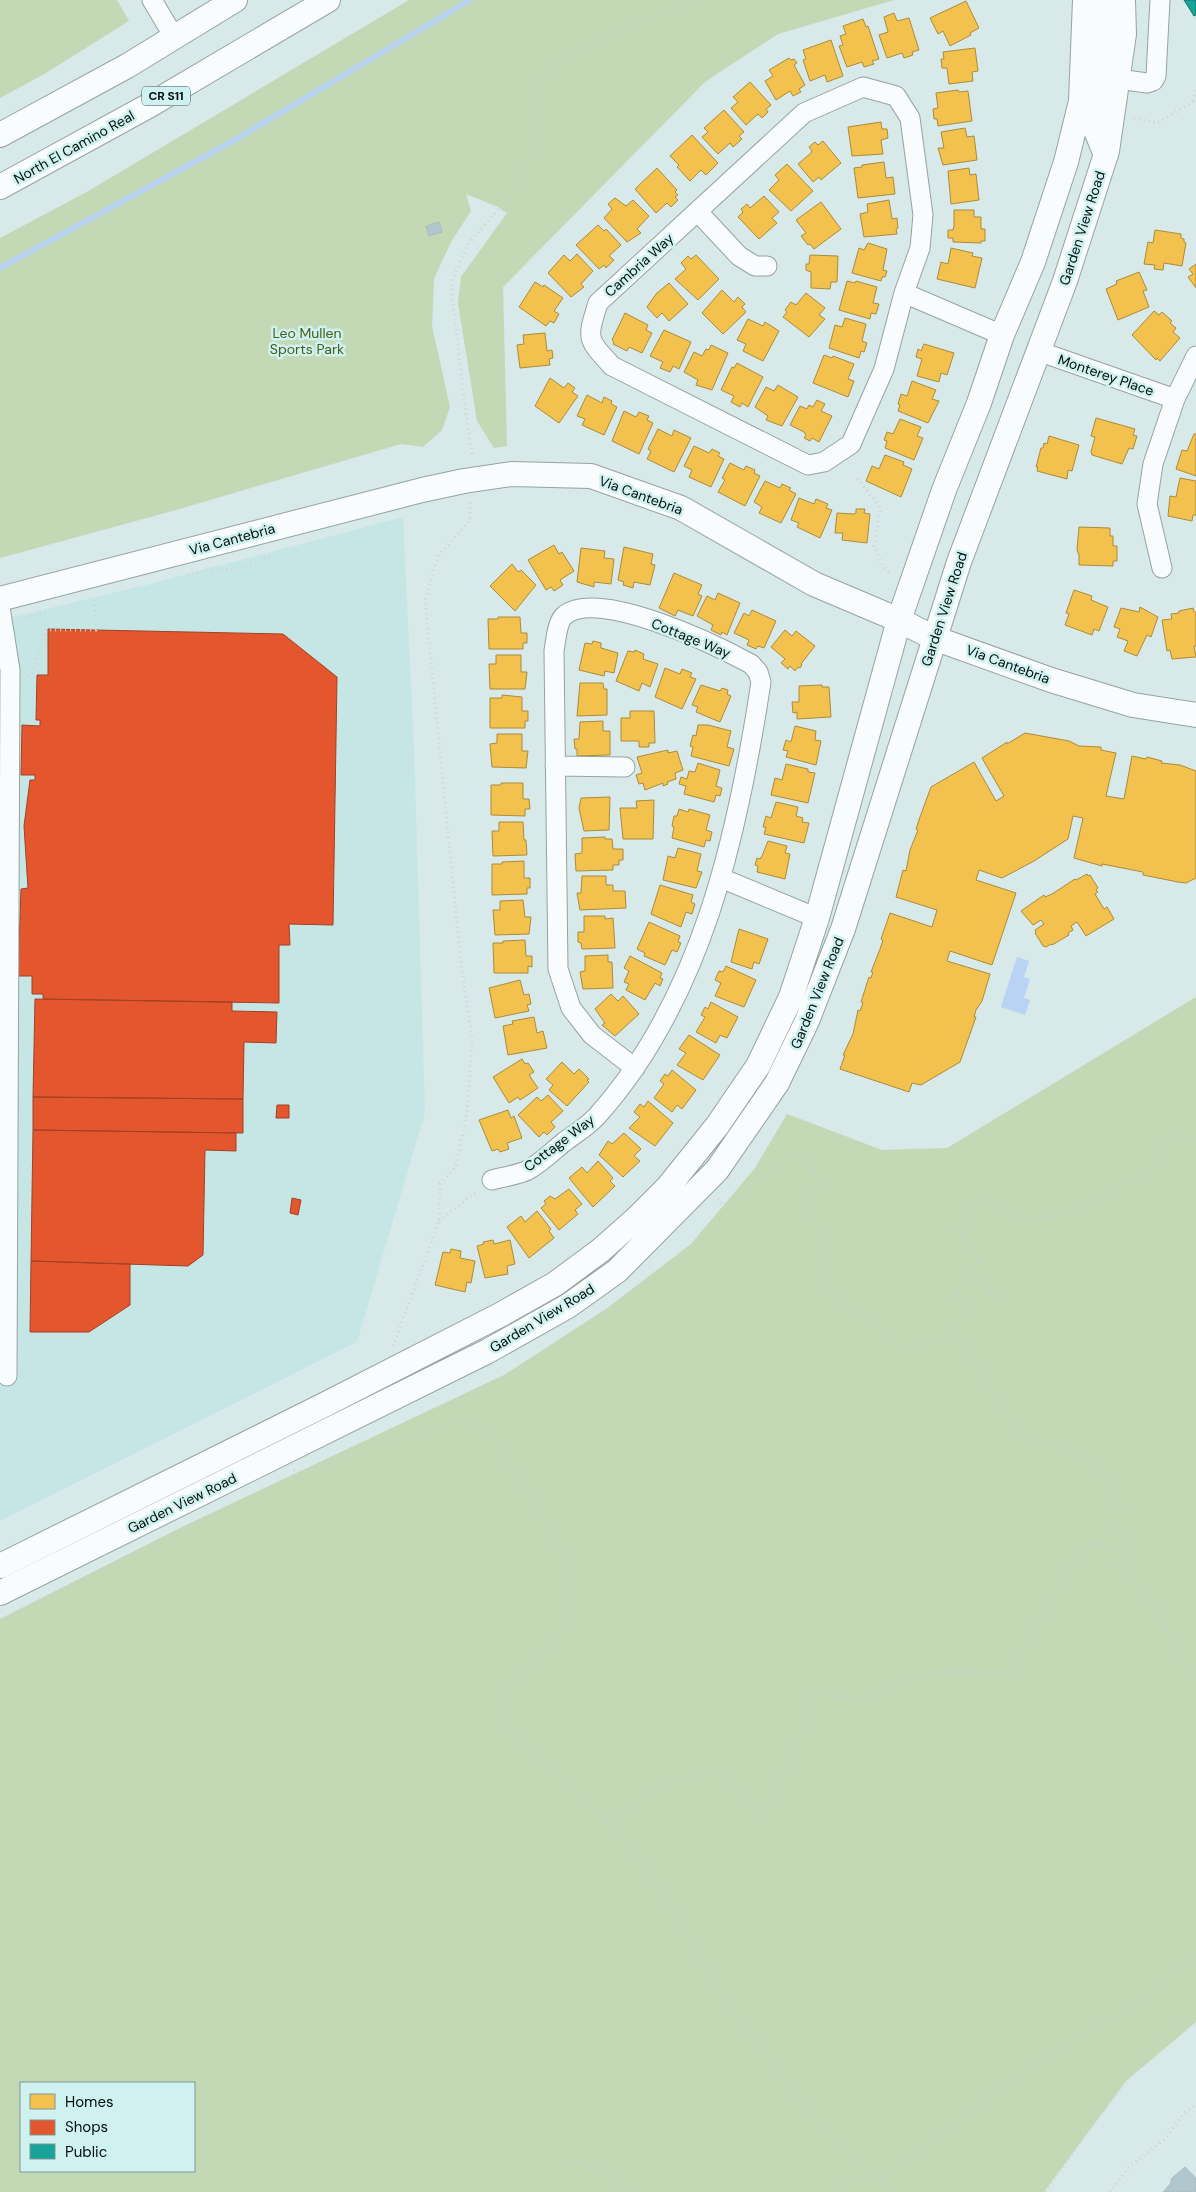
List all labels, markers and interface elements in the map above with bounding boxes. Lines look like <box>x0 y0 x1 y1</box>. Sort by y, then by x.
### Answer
road number: CR S11 <box>142 86 190 105</box>
street label: North El Camino Real <box>10 106 138 188</box>
street label: Garden View Road <box>1055 169 1109 287</box>
street label: Cambria Way <box>601 229 677 301</box>
park label: Leo Mullen Sports Park <box>270 324 344 358</box>
street label: Monterey Place <box>1056 350 1156 400</box>
street label: Via Cantebria <box>597 472 685 518</box>
street label: Via Cantebria <box>187 519 277 559</box>
street label: Garden View Road <box>917 550 971 668</box>
street label: Cottage Way <box>649 614 733 662</box>
street label: Via Cantebria <box>964 641 1052 687</box>
street label: Garden View Road <box>786 934 848 1052</box>
street label: Cottage Way <box>520 1110 598 1175</box>
street label: Garden View Road <box>486 1280 598 1356</box>
street label: Garden View Road <box>125 1469 239 1537</box>
legend <box>20 2082 195 2172</box>
text: Homes <box>65 2092 114 2112</box>
text: Shops <box>65 2117 108 2137</box>
text: Public <box>65 2142 107 2162</box>

